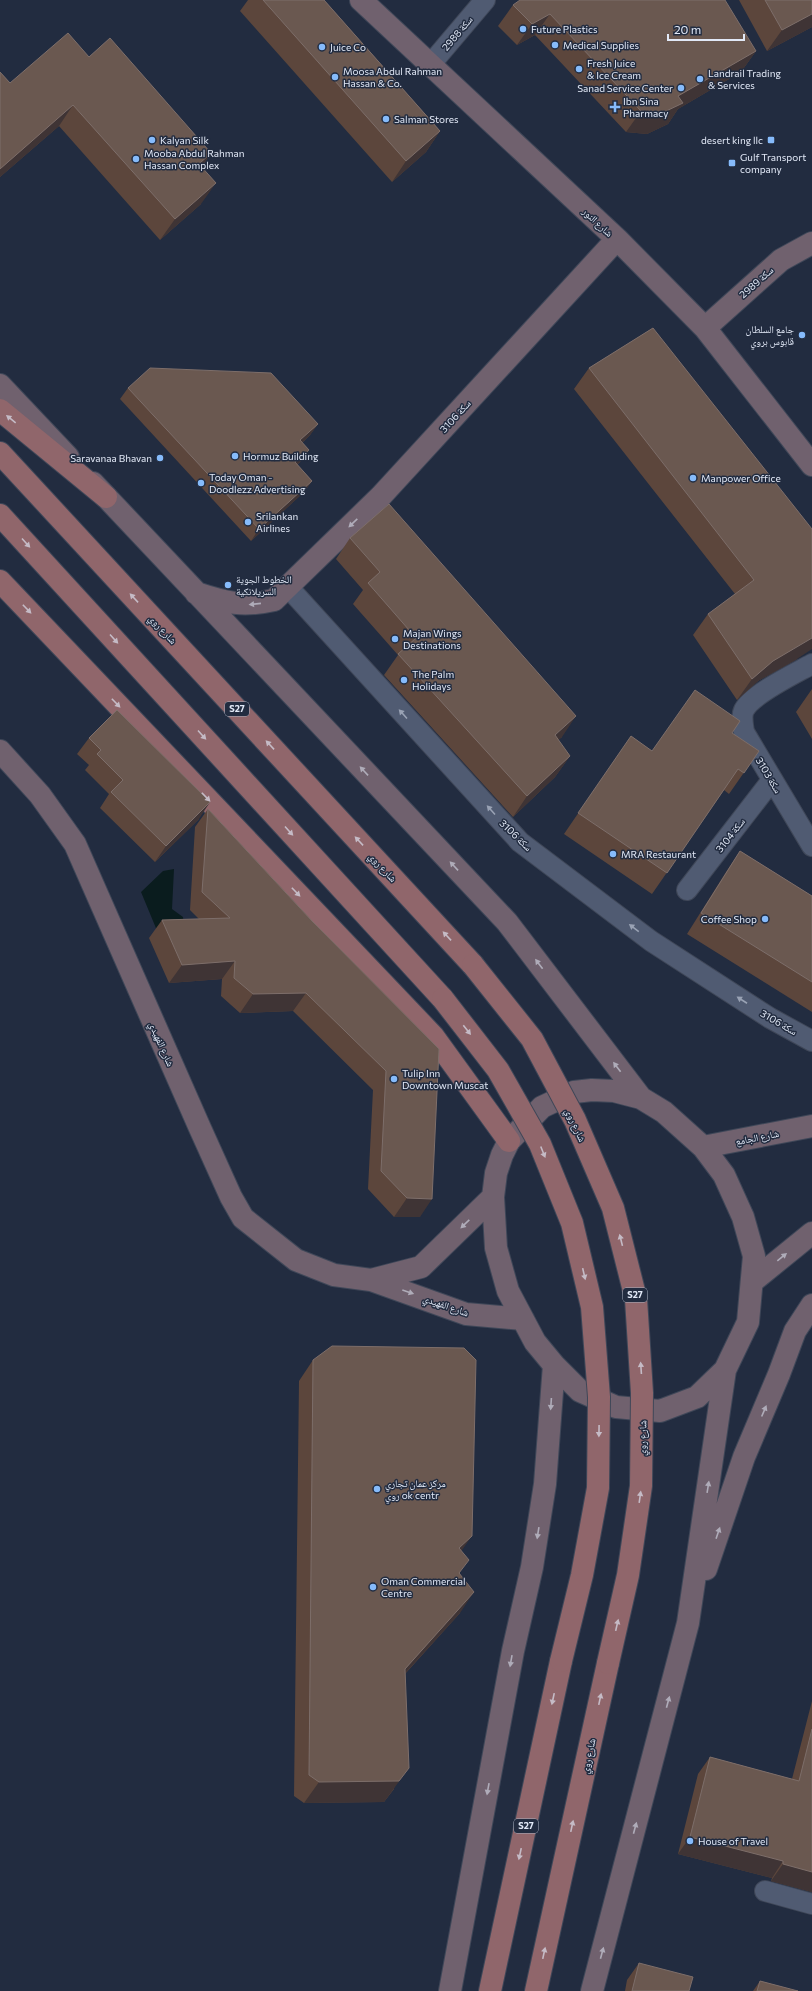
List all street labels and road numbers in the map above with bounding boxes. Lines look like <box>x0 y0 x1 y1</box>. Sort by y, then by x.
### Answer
street label: سكة 2988 <box>439 13 475 53</box>
street label: شارع النور <box>579 204 616 240</box>
street label: سكة 2989 <box>737 263 776 300</box>
street label: سكة 3106 <box>437 397 473 435</box>
street label: شارع روي <box>145 612 180 648</box>
road number: S27 <box>225 702 249 716</box>
street label: سكة 3103 <box>754 755 785 796</box>
street label: سكة 3104 <box>713 815 747 855</box>
street label: سكة 3106 <box>497 817 535 854</box>
street label: شارع روي <box>365 850 400 886</box>
street label: سكة 3106 <box>759 1007 800 1037</box>
street label: شارع الفهيدي <box>145 1020 177 1070</box>
street label: شارع روي <box>561 1106 589 1145</box>
street label: شارع الجامع <box>734 1127 780 1148</box>
road number: S27 <box>623 1288 647 1302</box>
street label: شارع الفهيدي <box>421 1292 471 1321</box>
street label: شارع روي <box>636 1420 651 1456</box>
street label: شارع روي <box>578 1737 600 1775</box>
road number: S27 <box>514 1819 538 1833</box>

